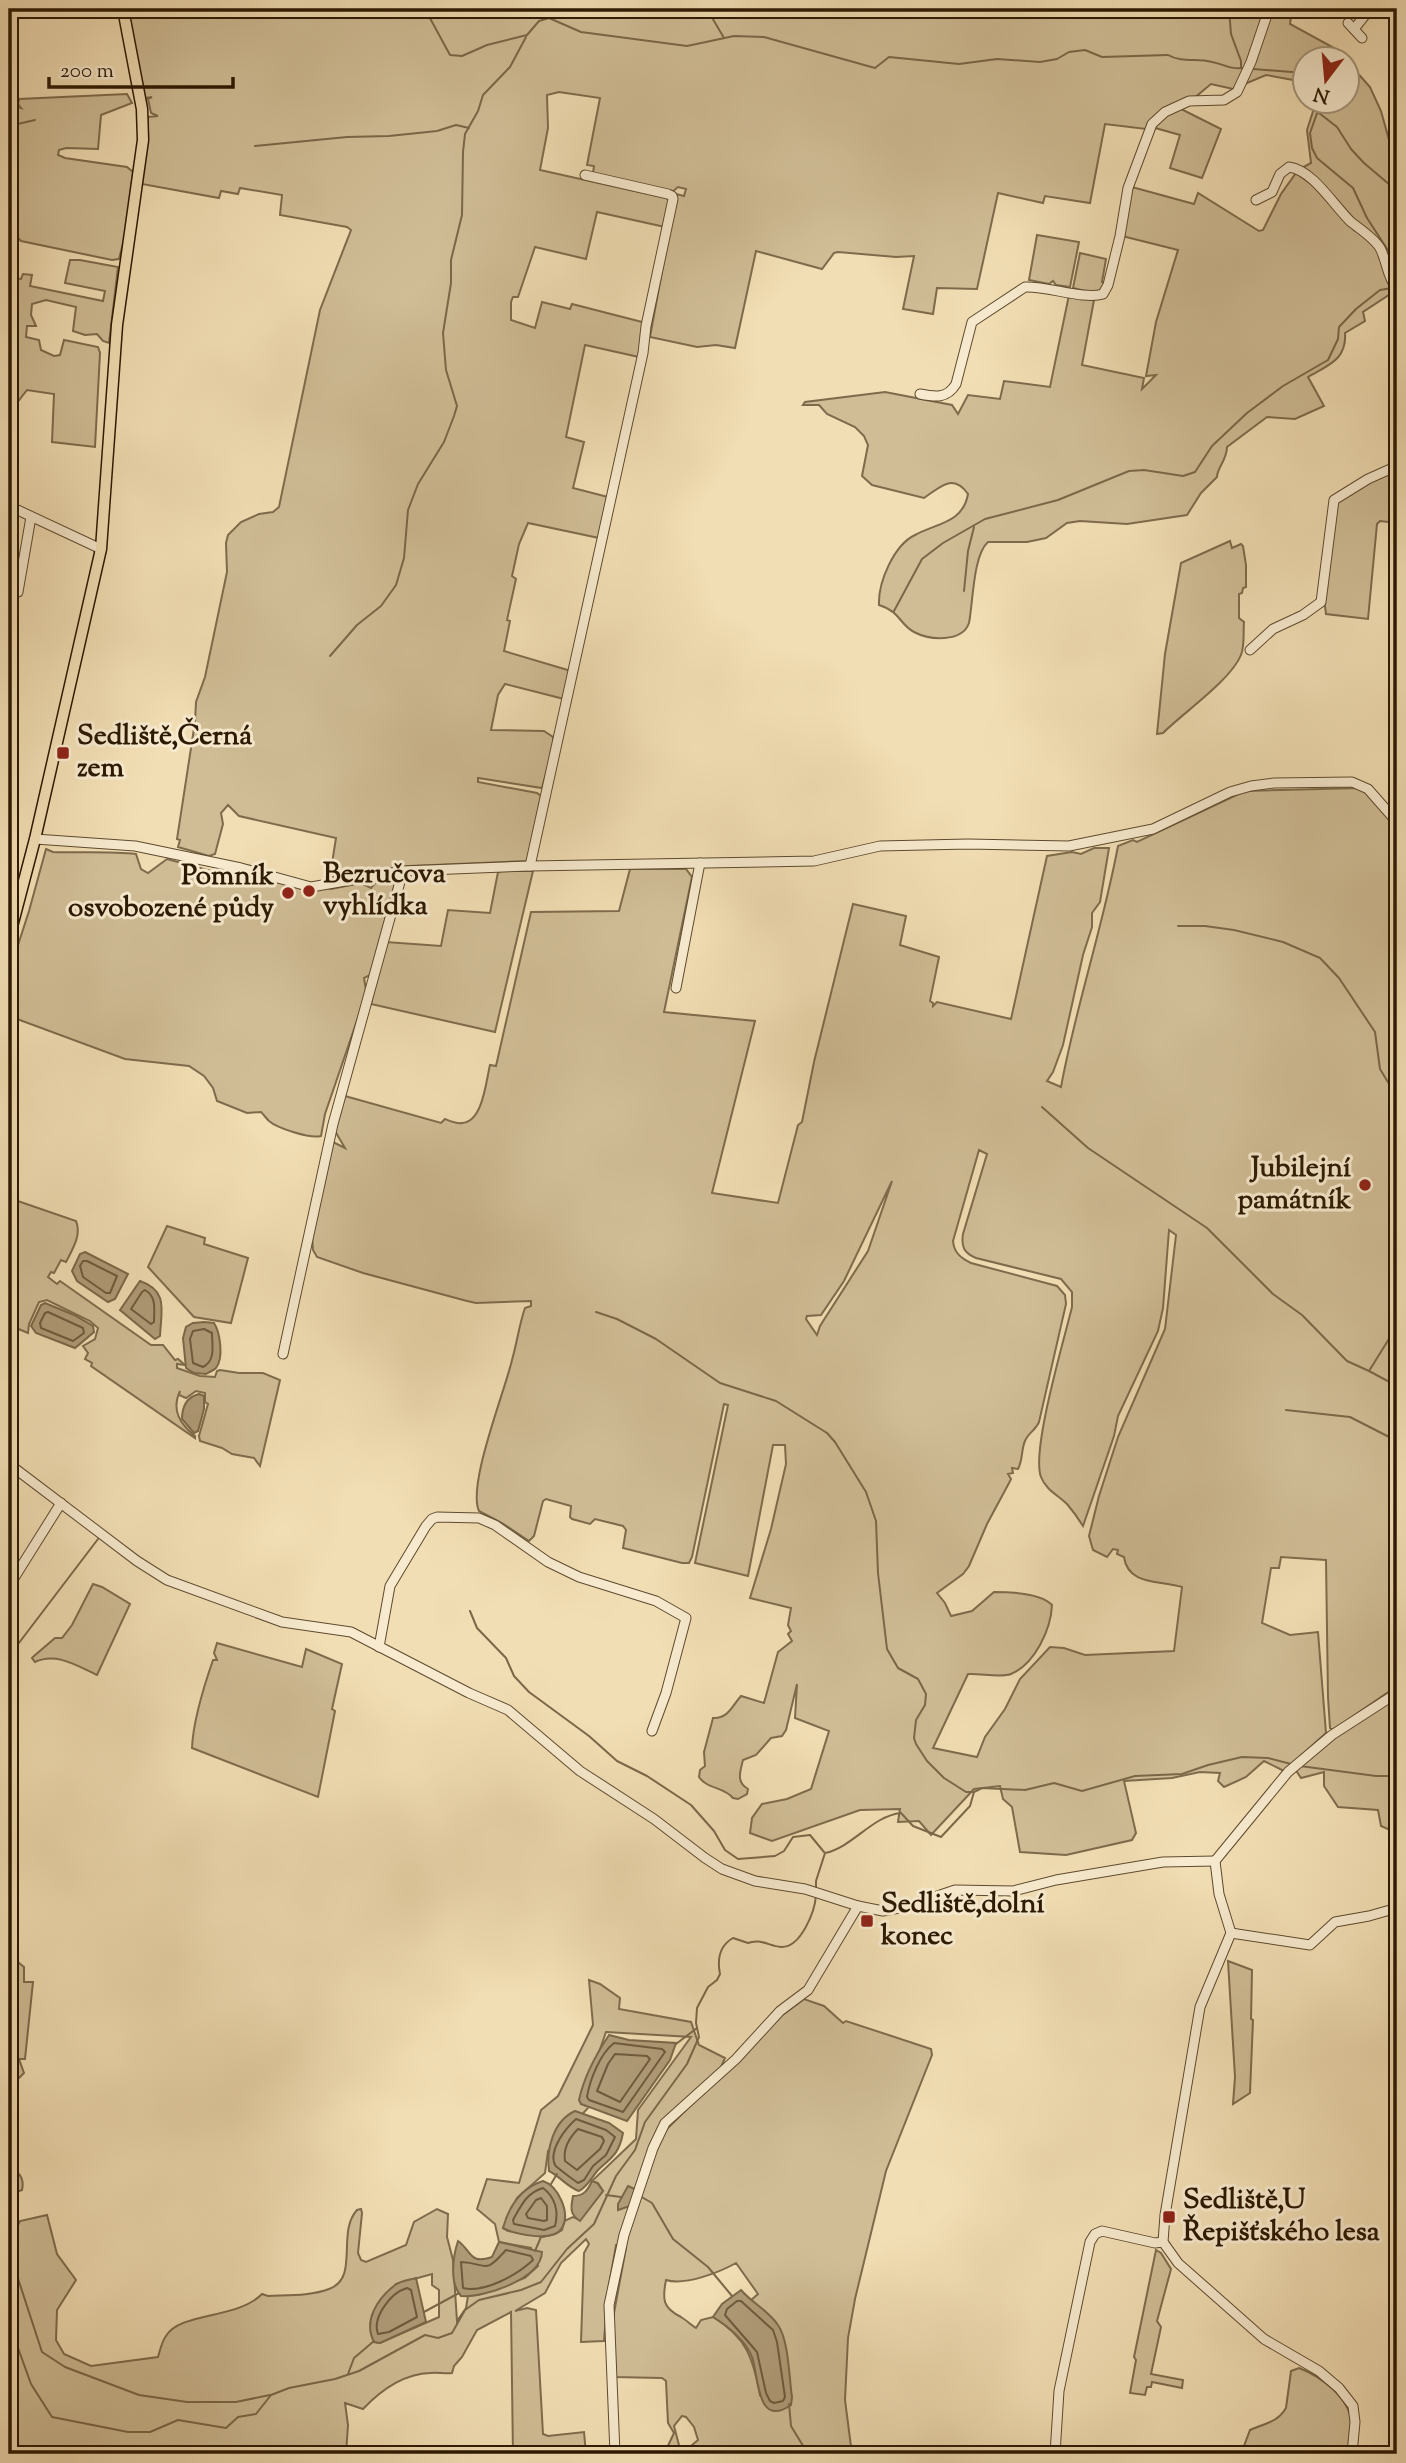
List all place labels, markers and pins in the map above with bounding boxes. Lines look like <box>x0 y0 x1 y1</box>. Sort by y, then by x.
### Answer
place label: Sedliště,Černá zem <box>77 717 252 789</box>
marker: Sedliště,Černá zem <box>55 745 71 761</box>
place label: Bezručova vyhlídka <box>323 855 446 927</box>
place label: Pomník osvobozené půdy <box>68 857 275 929</box>
marker: Bezručova vyhlídka <box>301 883 317 899</box>
marker: Pomník osvobozené půdy <box>280 885 296 901</box>
place label: Jubilejní památník <box>1237 1149 1352 1221</box>
marker: Jubilejní památník <box>1357 1177 1373 1193</box>
place label: Sedliště,dolní konec <box>880 1885 1044 1957</box>
marker: Sedliště,dolní konec <box>859 1913 875 1929</box>
place label: Sedliště,U Řepišťského lesa <box>1183 2181 1380 2253</box>
marker: Sedliště,U Řepišťského lesa <box>1161 2209 1177 2225</box>

